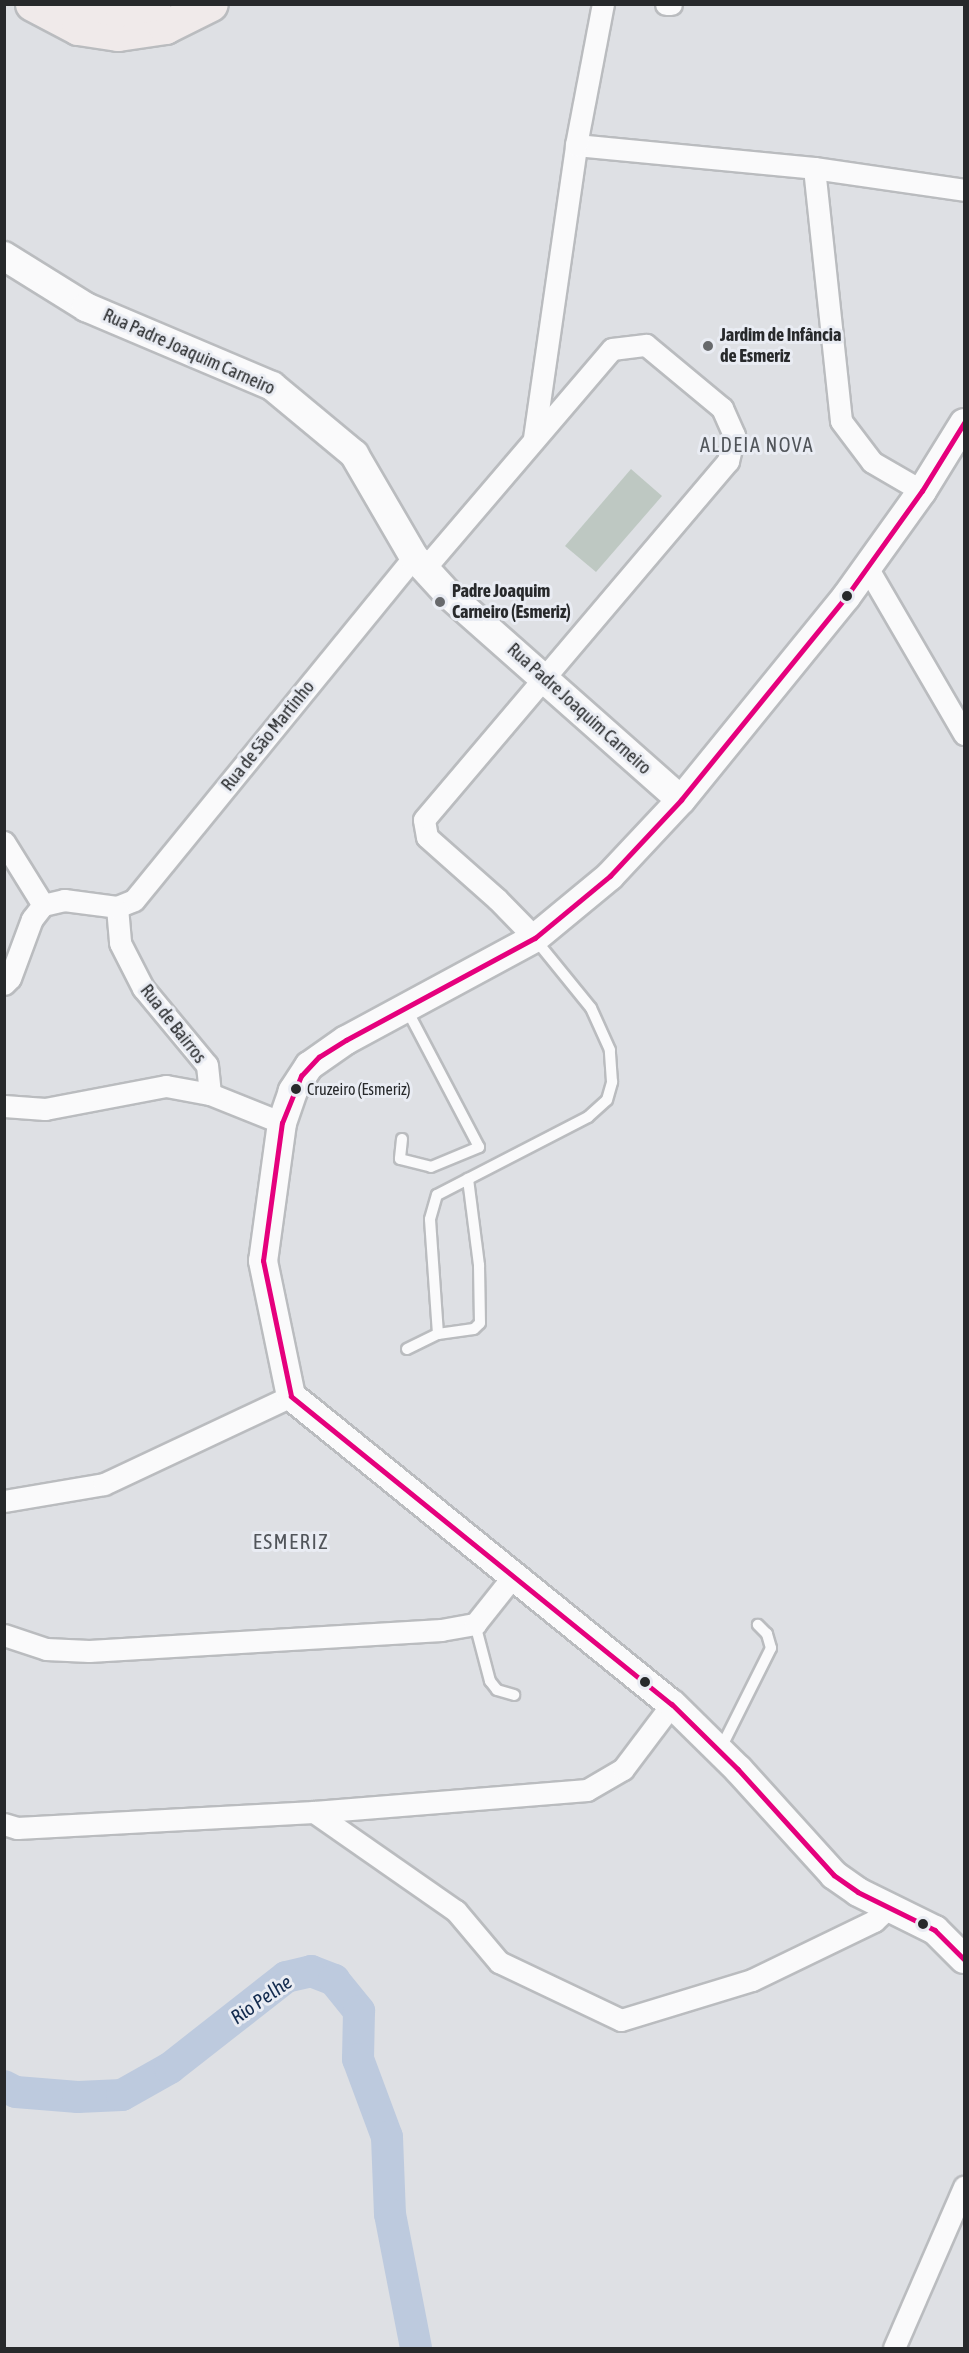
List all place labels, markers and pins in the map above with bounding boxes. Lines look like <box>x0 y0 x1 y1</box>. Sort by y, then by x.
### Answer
place label: Jardim de Infância de Esmeriz <box>720 325 841 368</box>
marker: Jardim de Infância de Esmeriz <box>701 339 715 353</box>
place label: Padre Joaquim Carneiro (Esmeriz) <box>452 581 571 624</box>
unlabelled marker <box>841 590 853 602</box>
marker: Padre Joaquim Carneiro (Esmeriz) <box>433 595 447 609</box>
place label: Cruzeiro (Esmeriz) <box>307 1079 411 1099</box>
marker: Cruzeiro (Esmeriz) <box>290 1083 302 1095</box>
unlabelled marker <box>639 1676 651 1688</box>
unlabelled marker <box>917 1918 929 1930</box>

